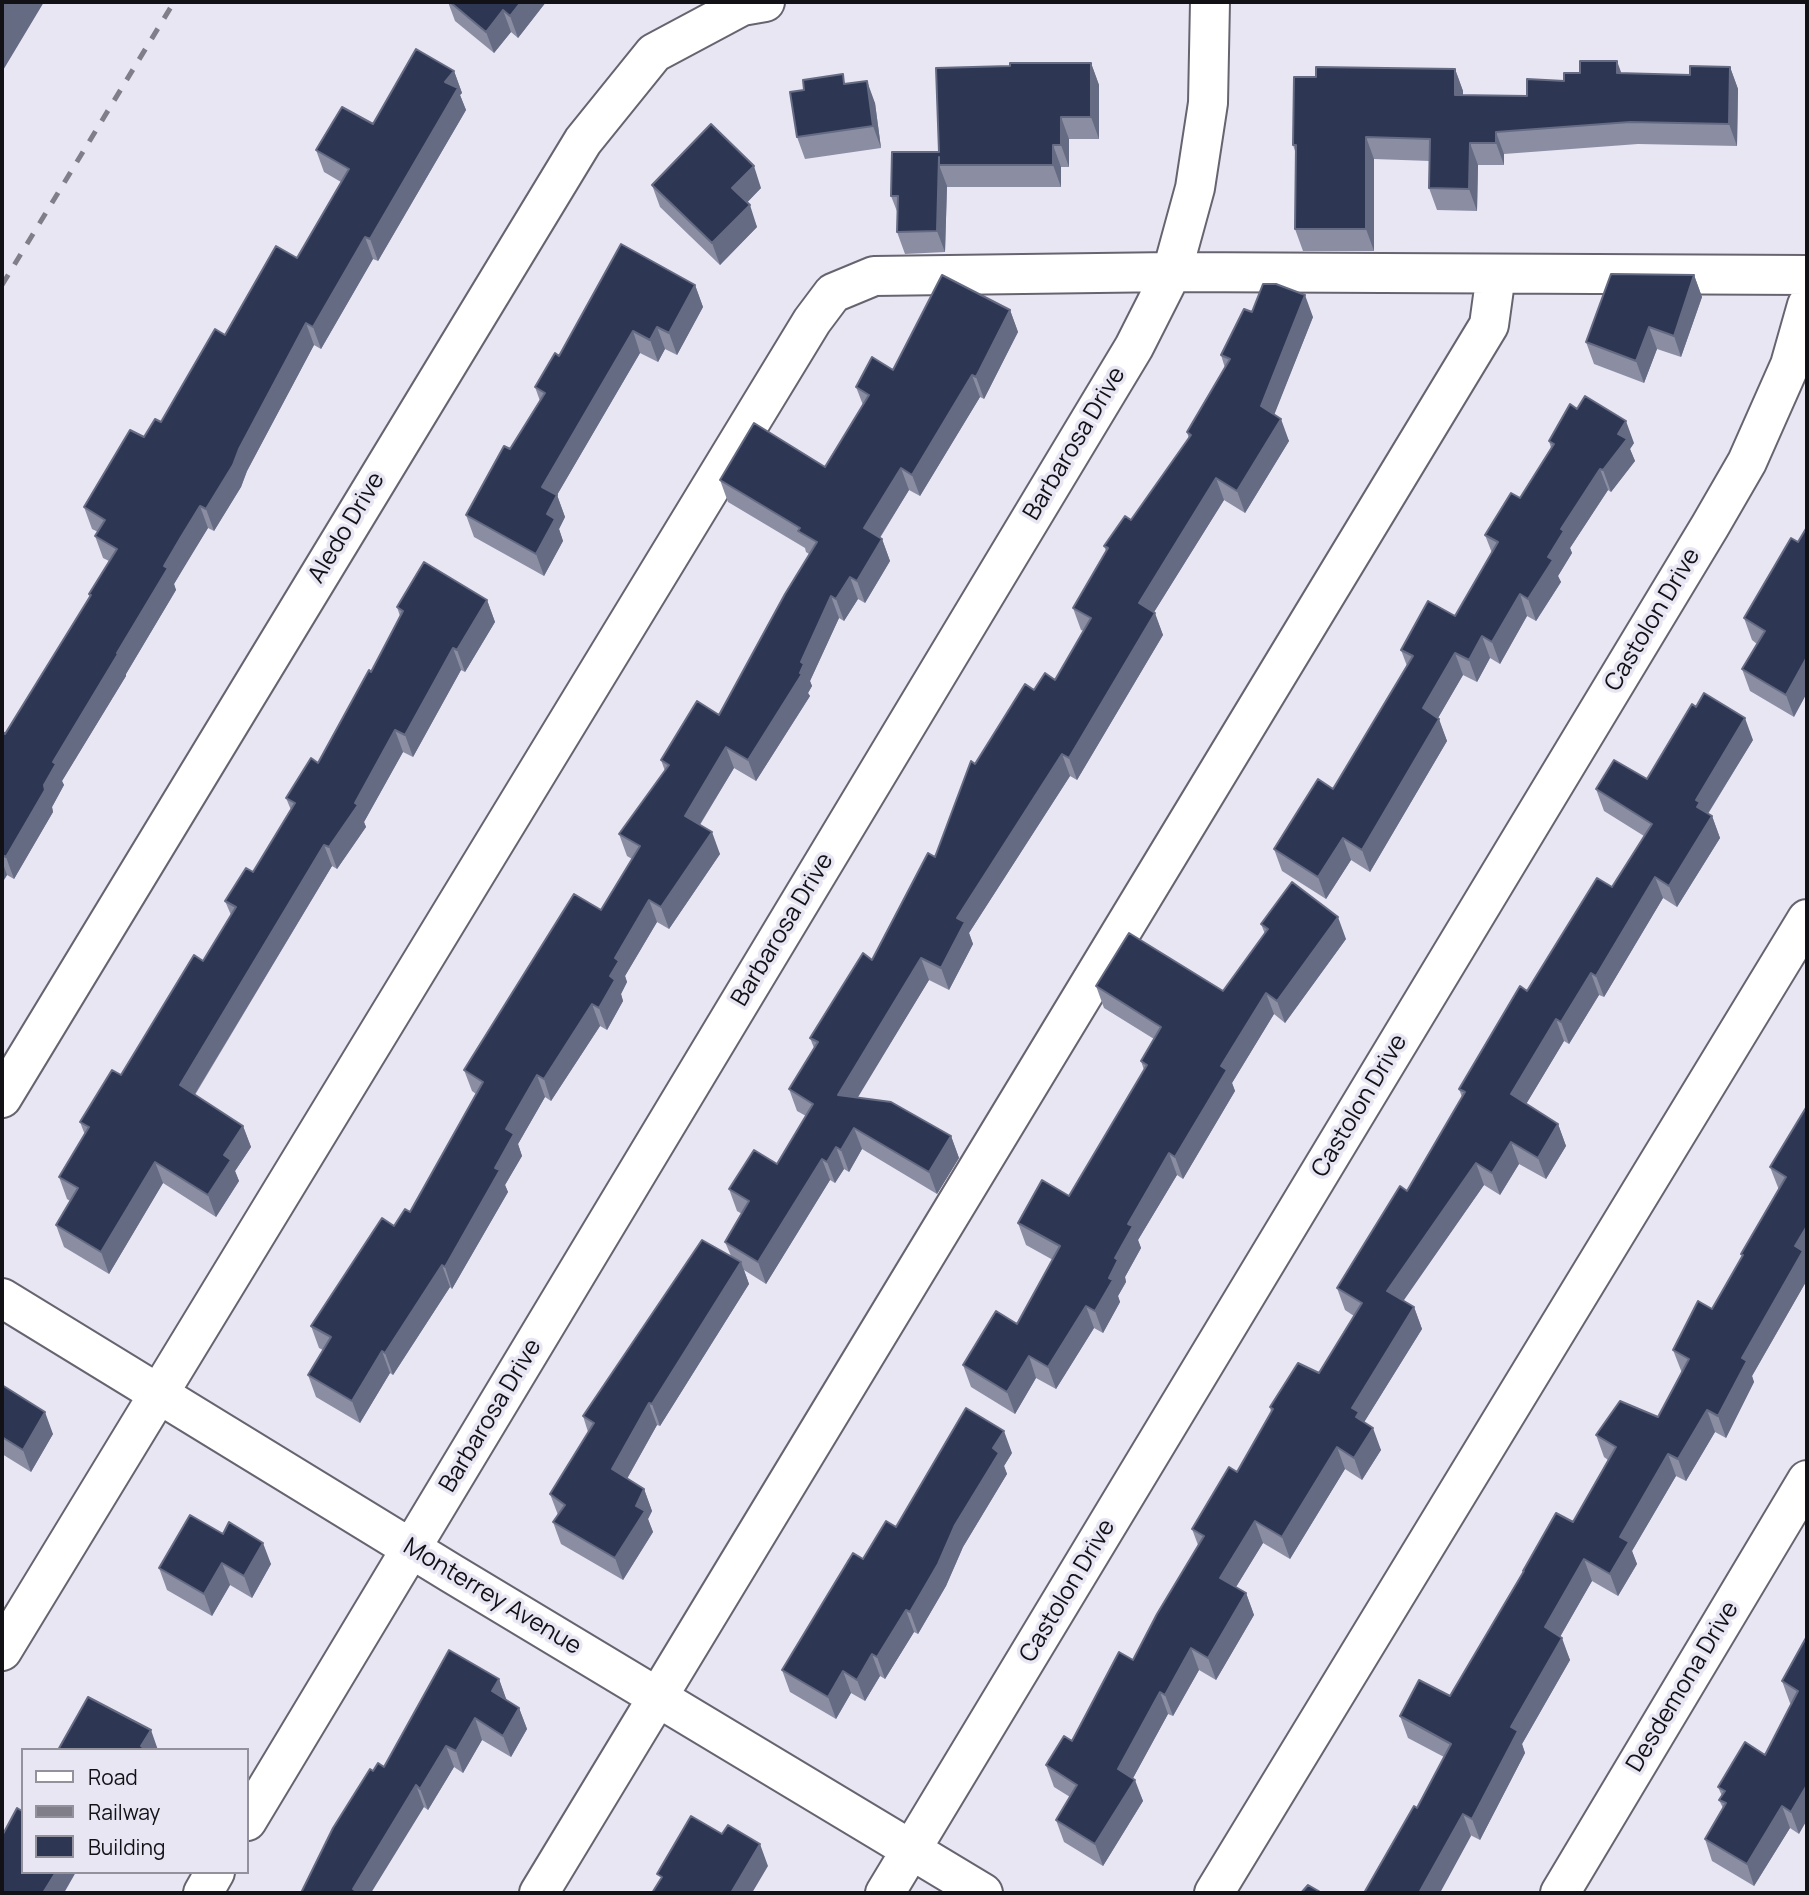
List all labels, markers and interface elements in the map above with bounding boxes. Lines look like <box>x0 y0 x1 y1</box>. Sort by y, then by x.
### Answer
street label: Barbarosa Drive <box>1018 362 1132 526</box>
street label: Aledo Drive <box>303 467 391 589</box>
street label: Castolon Drive <box>1599 543 1707 697</box>
street label: Barbarosa Drive <box>726 848 840 1012</box>
street label: Castolon Drive <box>1306 1029 1414 1183</box>
street label: Barbarosa Drive <box>434 1334 548 1498</box>
street label: Castolon Drive <box>1014 1514 1122 1668</box>
street label: Monterrey Avenue <box>398 1533 586 1661</box>
street label: Desdemona Drive <box>1621 1597 1745 1777</box>
legend <box>21 1748 248 1874</box>
text: Road <box>88 1763 138 1791</box>
text: Railway <box>88 1798 160 1826</box>
text: Building <box>88 1833 165 1861</box>

